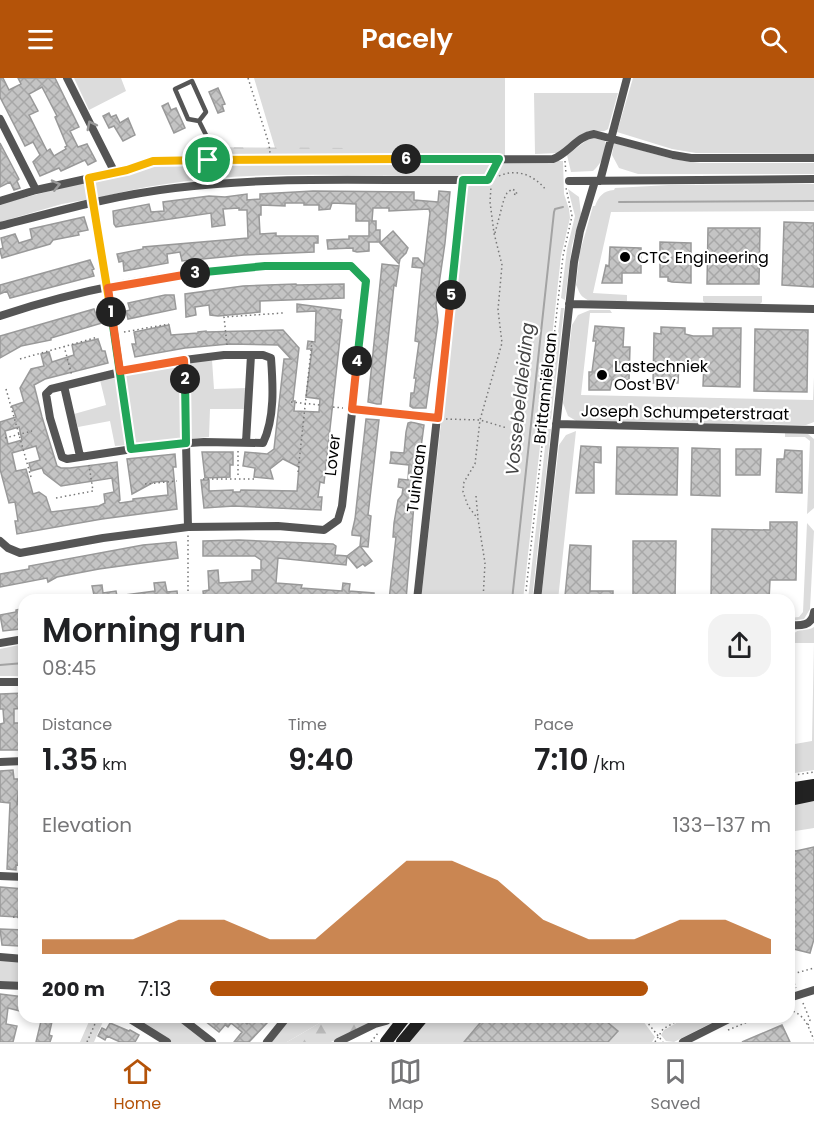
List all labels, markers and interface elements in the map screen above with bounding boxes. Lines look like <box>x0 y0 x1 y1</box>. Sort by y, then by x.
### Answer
text: Pacely <box>361 20 453 57</box>
icon: menu <box>24 23 57 56</box>
icon: search <box>757 23 790 56</box>
one-way arrow <box>87 121 98 132</box>
pin <box>182 134 233 185</box>
icon: arrive <box>191 143 224 176</box>
pin: 6 <box>391 144 421 174</box>
text: 6 <box>401 147 411 170</box>
one-way arrow <box>51 180 61 193</box>
place label: CTC Engineering <box>637 246 769 269</box>
marker: CTC Engineering <box>618 250 632 264</box>
pin: 3 <box>180 258 210 288</box>
text: 3 <box>190 261 200 284</box>
pin: 5 <box>436 280 466 310</box>
text: 5 <box>446 283 456 306</box>
pin: 1 <box>96 297 126 327</box>
text: 1 <box>108 300 114 323</box>
water label: Vossebeldleiding <box>499 321 540 477</box>
street label: Brittanniëlaan <box>528 331 563 445</box>
pin: 4 <box>342 346 372 376</box>
text: 4 <box>352 349 362 372</box>
place label: Lastechniek Oost BV <box>614 355 709 396</box>
pin: 2 <box>170 364 200 394</box>
text: 2 <box>180 367 190 390</box>
marker: Lastechniek Oost BV <box>595 368 609 382</box>
street label: Joseph Schumpeterstraat <box>581 399 790 426</box>
street label: Lover <box>319 433 346 477</box>
street label: Tuinlaan <box>401 442 432 514</box>
text: Morning run <box>42 607 246 654</box>
button: share <box>708 614 771 677</box>
text: 08:45 <box>42 654 97 682</box>
text: Distance <box>42 713 112 736</box>
text: Time <box>288 713 327 736</box>
text: Pace <box>534 713 574 736</box>
text: 1.35 <box>42 738 98 781</box>
text: 9:40 <box>288 738 354 781</box>
text: 7:10 <box>534 738 589 781</box>
text: km <box>98 753 127 776</box>
text: /km <box>589 753 625 776</box>
text: Elevation <box>42 811 132 839</box>
text: 133–137 m <box>672 811 771 839</box>
text: 200 m <box>42 975 105 1003</box>
text: 7:13 <box>138 975 171 1003</box>
tab: Home <box>113 1055 161 1116</box>
tab: Map <box>388 1055 424 1116</box>
tab: Saved <box>651 1055 700 1116</box>

